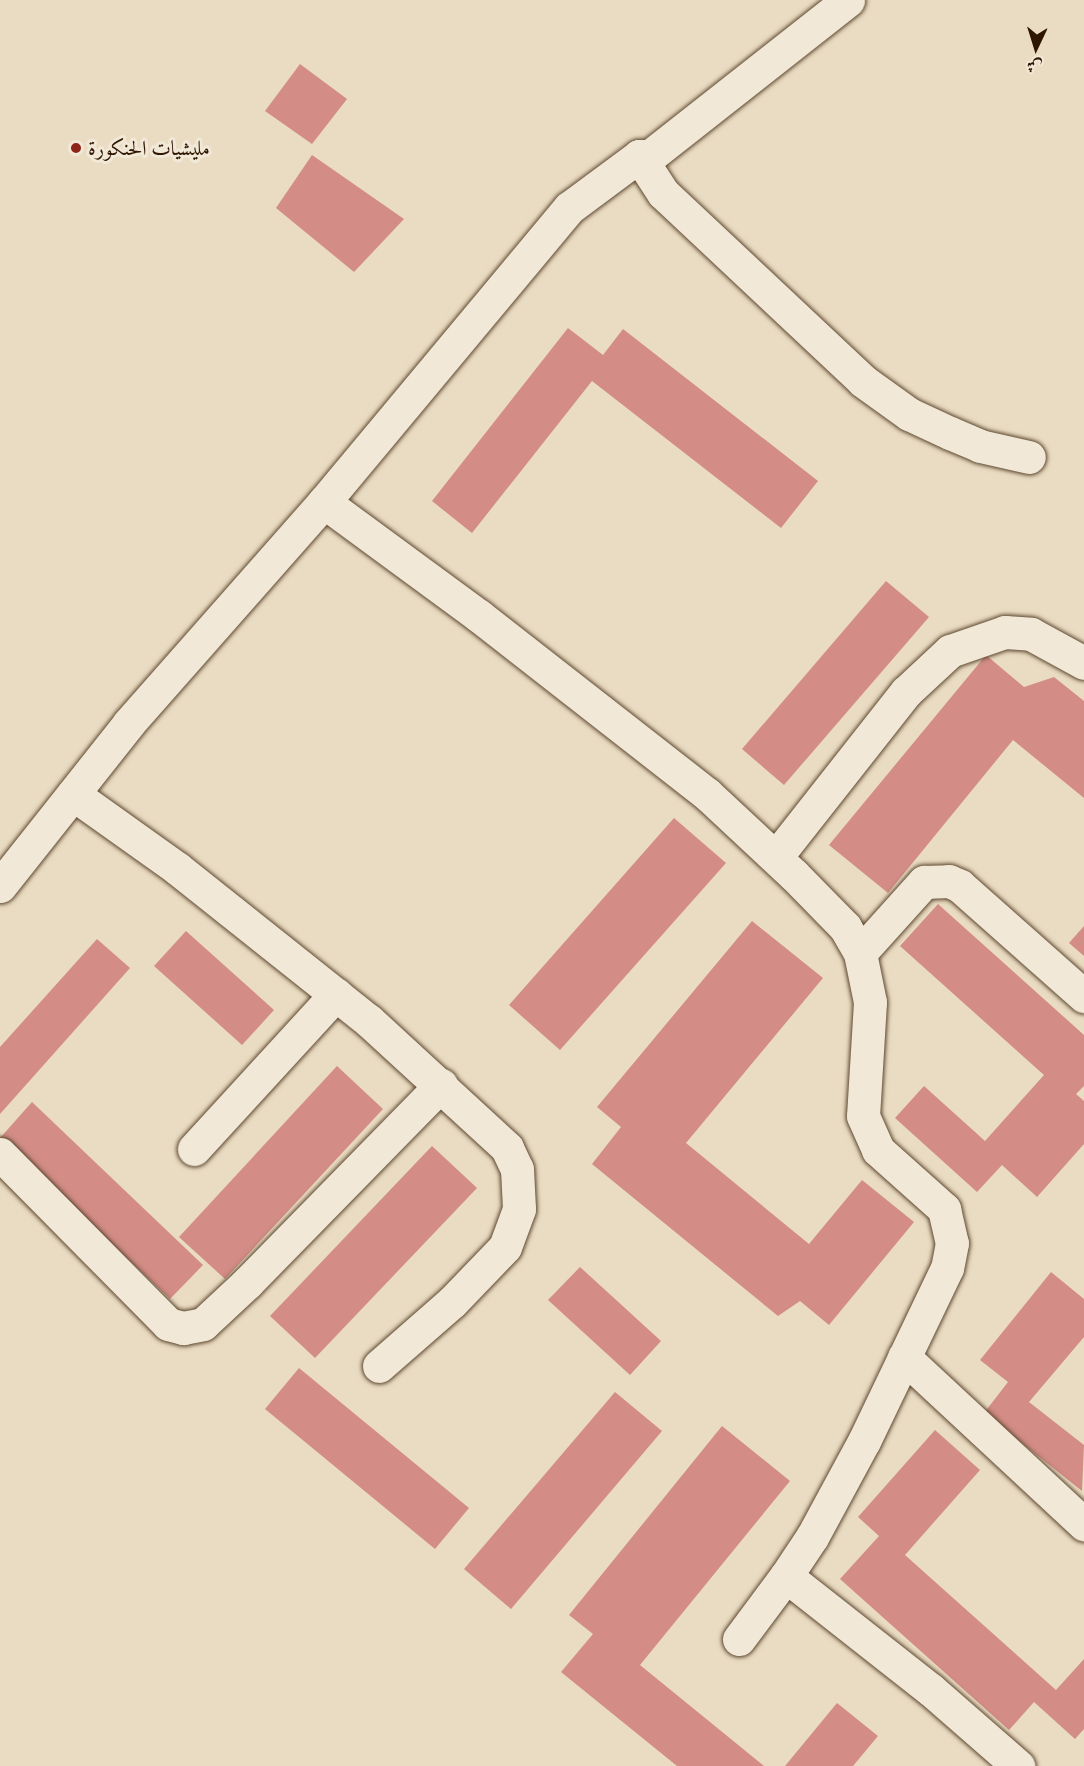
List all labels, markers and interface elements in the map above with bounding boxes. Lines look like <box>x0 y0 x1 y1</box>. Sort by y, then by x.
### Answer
north arrow <box>1006 18 1066 78</box>
text: ش <box>1026 56 1043 76</box>
place label: مليشيات الحنكورة <box>88 135 210 161</box>
marker: مليشيات الحنكورة <box>69 141 83 155</box>

